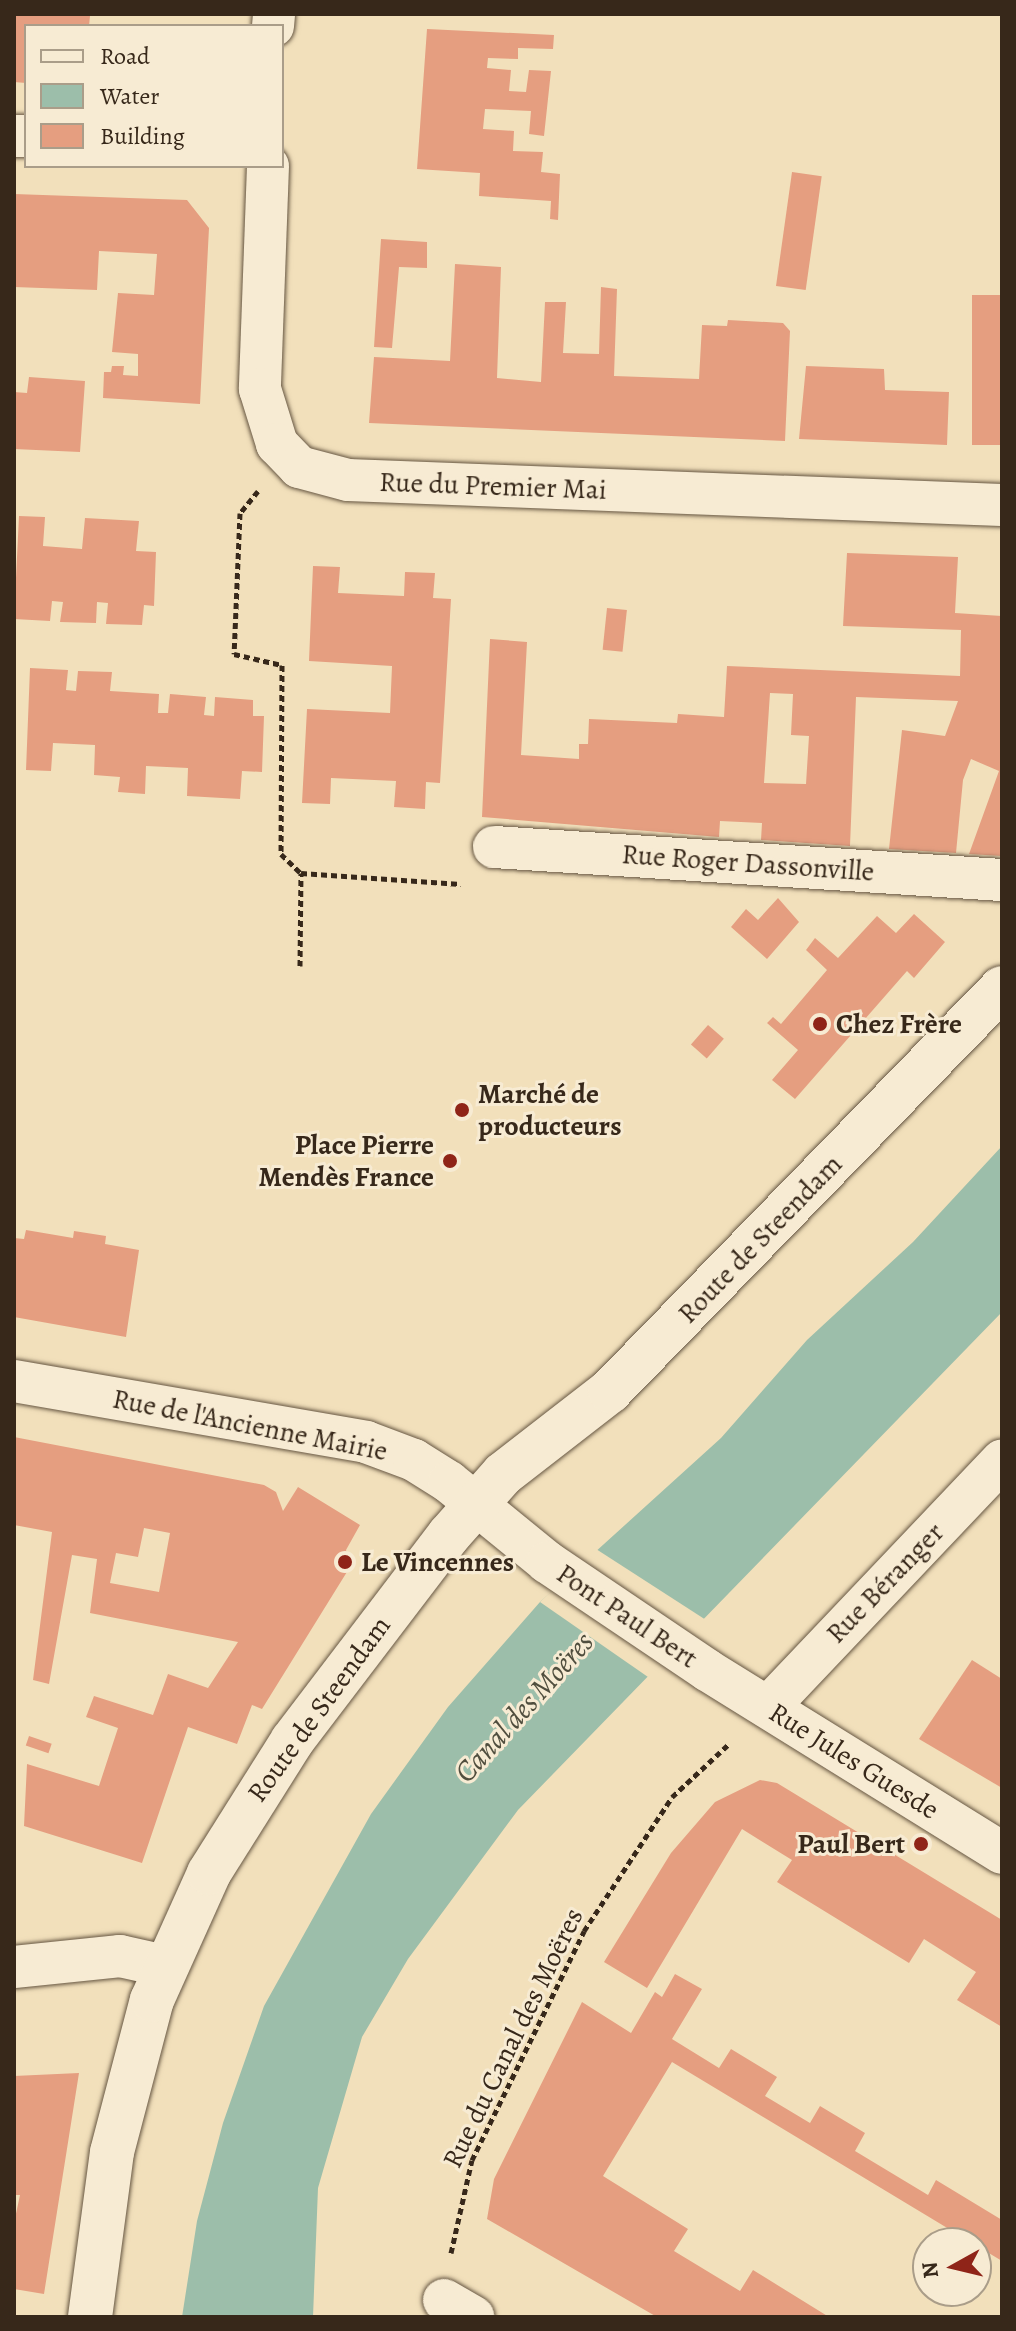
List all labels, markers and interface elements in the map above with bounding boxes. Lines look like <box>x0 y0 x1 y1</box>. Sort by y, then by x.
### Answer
legend <box>24 24 284 168</box>
text: Road <box>100 40 150 72</box>
text: Water <box>100 80 160 112</box>
text: Building <box>100 120 185 152</box>
street label: Rue du Premier Mai <box>379 465 607 507</box>
street label: Rue Roger Dassonville <box>621 837 875 889</box>
place label: Chez Frère <box>836 1007 962 1041</box>
marker: Chez Frère <box>811 1015 829 1033</box>
place label: Marché de producteurs <box>478 1077 622 1143</box>
marker: Marché de producteurs <box>453 1101 471 1119</box>
place label: Place Pierre Mendès France <box>259 1128 434 1194</box>
street label: Route de Steendam <box>671 1148 849 1330</box>
marker: Place Pierre Mendès France <box>441 1152 459 1170</box>
street label: Rue de l'Ancienne Mairie <box>110 1382 390 1468</box>
street label: Rue Béranger <box>819 1516 951 1650</box>
place label: Le Vincennes <box>361 1545 514 1579</box>
marker: Le Vincennes <box>336 1553 354 1571</box>
street label: Pont Paul Bert <box>550 1557 704 1675</box>
street label: Route de Steendam <box>240 1609 398 1809</box>
water label: Canal des Moëres <box>447 1624 601 1790</box>
street label: Rue Jules Guesde <box>763 1695 945 1827</box>
place label: Paul Bert <box>797 1827 905 1861</box>
marker: Paul Bert <box>912 1835 930 1853</box>
street label: Rue du Canal des Moëres <box>435 1903 591 2173</box>
north arrow <box>912 2227 992 2307</box>
text: N <box>914 2260 946 2280</box>

